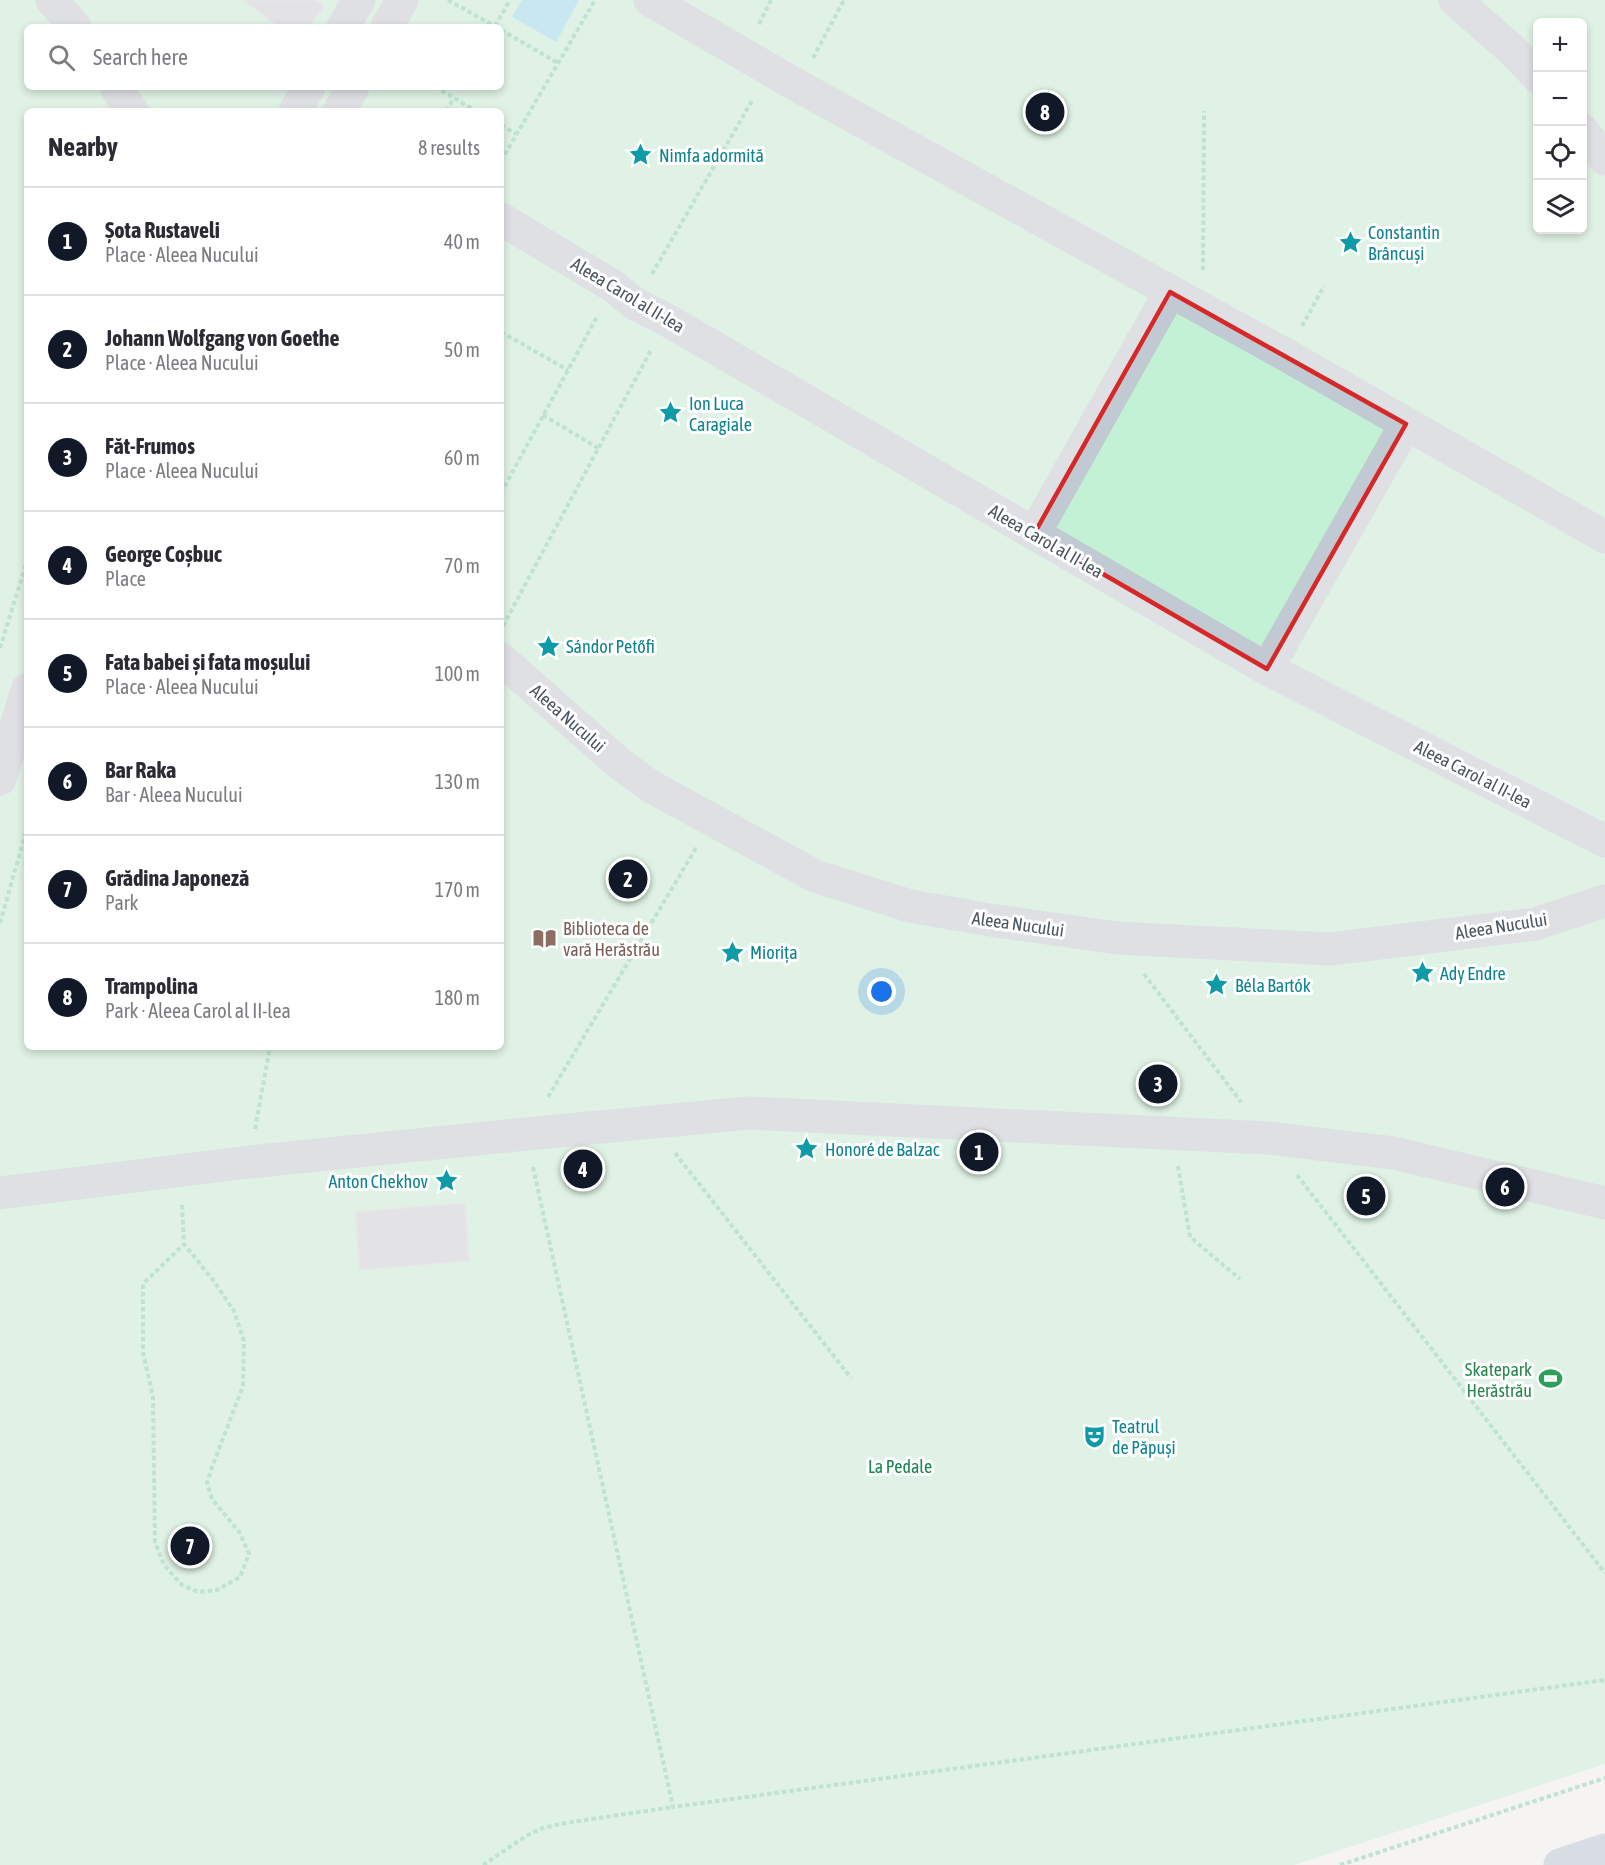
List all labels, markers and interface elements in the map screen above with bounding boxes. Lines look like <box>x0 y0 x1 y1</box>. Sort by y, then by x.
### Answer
map controls <box>1533 18 1587 234</box>
button: + <box>1533 18 1587 72</box>
search box <box>24 24 504 90</box>
icon: search <box>45 41 78 74</box>
text: Search here <box>93 44 188 70</box>
button: − <box>1533 72 1587 126</box>
pin: 8 <box>1026 90 1064 134</box>
button: locate <box>1533 126 1587 180</box>
text: Nearby <box>48 132 118 162</box>
text: 8 results <box>418 136 480 159</box>
place icon: Nimfa adormită <box>628 142 654 168</box>
place label: Nimfa adormită <box>659 145 764 166</box>
button: layers <box>1533 180 1587 234</box>
text: Șota Rustaveli <box>105 217 220 243</box>
place label: Constantin Brâncuși <box>1368 222 1440 264</box>
place icon: Constantin Brâncuși <box>1337 229 1363 255</box>
text: 1 <box>63 230 72 253</box>
text: 40 m <box>444 230 480 253</box>
text: Place · Aleea Nucului <box>105 243 259 266</box>
street label: Aleea Carol al II-lea <box>568 253 688 337</box>
text: Johann Wolfgang von Goethe <box>105 325 339 351</box>
text: 2 <box>63 338 72 361</box>
text: 50 m <box>444 338 480 361</box>
text: Place · Aleea Nucului <box>105 351 259 374</box>
place label: Ion Luca Caragiale <box>689 393 752 435</box>
place icon: Ion Luca Caragiale <box>658 400 684 426</box>
text: Făt-Frumos <box>105 433 195 459</box>
text: 3 <box>63 446 72 469</box>
text: 60 m <box>444 446 480 469</box>
text: Place · Aleea Nucului <box>105 459 259 482</box>
street label: Aleea Carol al II-lea <box>985 500 1107 582</box>
text: George Coșbuc <box>105 541 222 567</box>
text: 4 <box>63 554 72 577</box>
text: 70 m <box>444 554 480 577</box>
text: Place <box>105 567 146 590</box>
place icon: Sándor Petőfi <box>535 633 561 659</box>
place label: Sándor Petőfi <box>566 636 655 657</box>
text: Fata babei și fata moșului <box>105 649 310 675</box>
text: 5 <box>63 662 72 685</box>
text: 100 m <box>435 662 480 685</box>
text: Place · Aleea Nucului <box>105 675 259 698</box>
street label: Aleea Nucului <box>526 680 610 756</box>
street label: Aleea Carol al II-lea <box>1411 735 1535 813</box>
text: Bar Raka <box>105 757 176 783</box>
text: 6 <box>63 770 72 793</box>
text: 130 m <box>435 770 480 793</box>
text: Bar · Aleea Nucului <box>105 783 243 806</box>
pin: 2 <box>608 856 648 902</box>
text: Grădina Japoneză <box>105 865 249 891</box>
text: 7 <box>63 878 72 901</box>
text: 170 m <box>435 878 480 901</box>
text: Park <box>105 891 138 914</box>
street label: Aleea Nucului <box>971 907 1065 941</box>
street label: Aleea Nucului <box>1454 908 1548 944</box>
place label: Biblioteca de vară Herăstrău <box>563 918 660 960</box>
library icon: Biblioteca de vară Herăstrău <box>532 925 558 951</box>
place icon: Miorița <box>719 939 745 965</box>
place label: Miorița <box>750 942 798 963</box>
place icon: Ady Endre <box>1409 960 1435 986</box>
place label: Ady Endre <box>1440 963 1506 984</box>
place icon: Béla Bartók <box>1204 972 1230 998</box>
text: Trampolina <box>105 973 198 999</box>
place label: Béla Bartók <box>1235 975 1311 996</box>
your location <box>867 977 896 1006</box>
text: 8 <box>63 986 72 1009</box>
text: 180 m <box>435 986 480 1009</box>
text: Park · Aleea Carol al II-lea <box>105 999 291 1022</box>
pin: 3 <box>1138 1062 1178 1106</box>
pin: 1 <box>960 1130 998 1174</box>
place icon: Honoré de Balzac <box>794 1136 820 1162</box>
place label: Honoré de Balzac <box>825 1139 940 1160</box>
pin: 4 <box>564 1146 602 1192</box>
pin: 6 <box>1486 1164 1524 1210</box>
place icon: Anton Chekhov <box>433 1168 459 1194</box>
place label: Anton Chekhov <box>328 1171 428 1192</box>
pin: 5 <box>1346 1174 1386 1218</box>
place label: Skatepark Herăstrău <box>1465 1359 1532 1401</box>
sports icon: Skatepark Herăstrău <box>1537 1366 1563 1392</box>
place label: Teatrul de Păpuși <box>1112 1416 1176 1458</box>
theatre icon: Teatrul de Păpuși <box>1081 1423 1107 1449</box>
park label: La Pedale <box>868 1456 932 1477</box>
pin: 7 <box>170 1524 210 1568</box>

